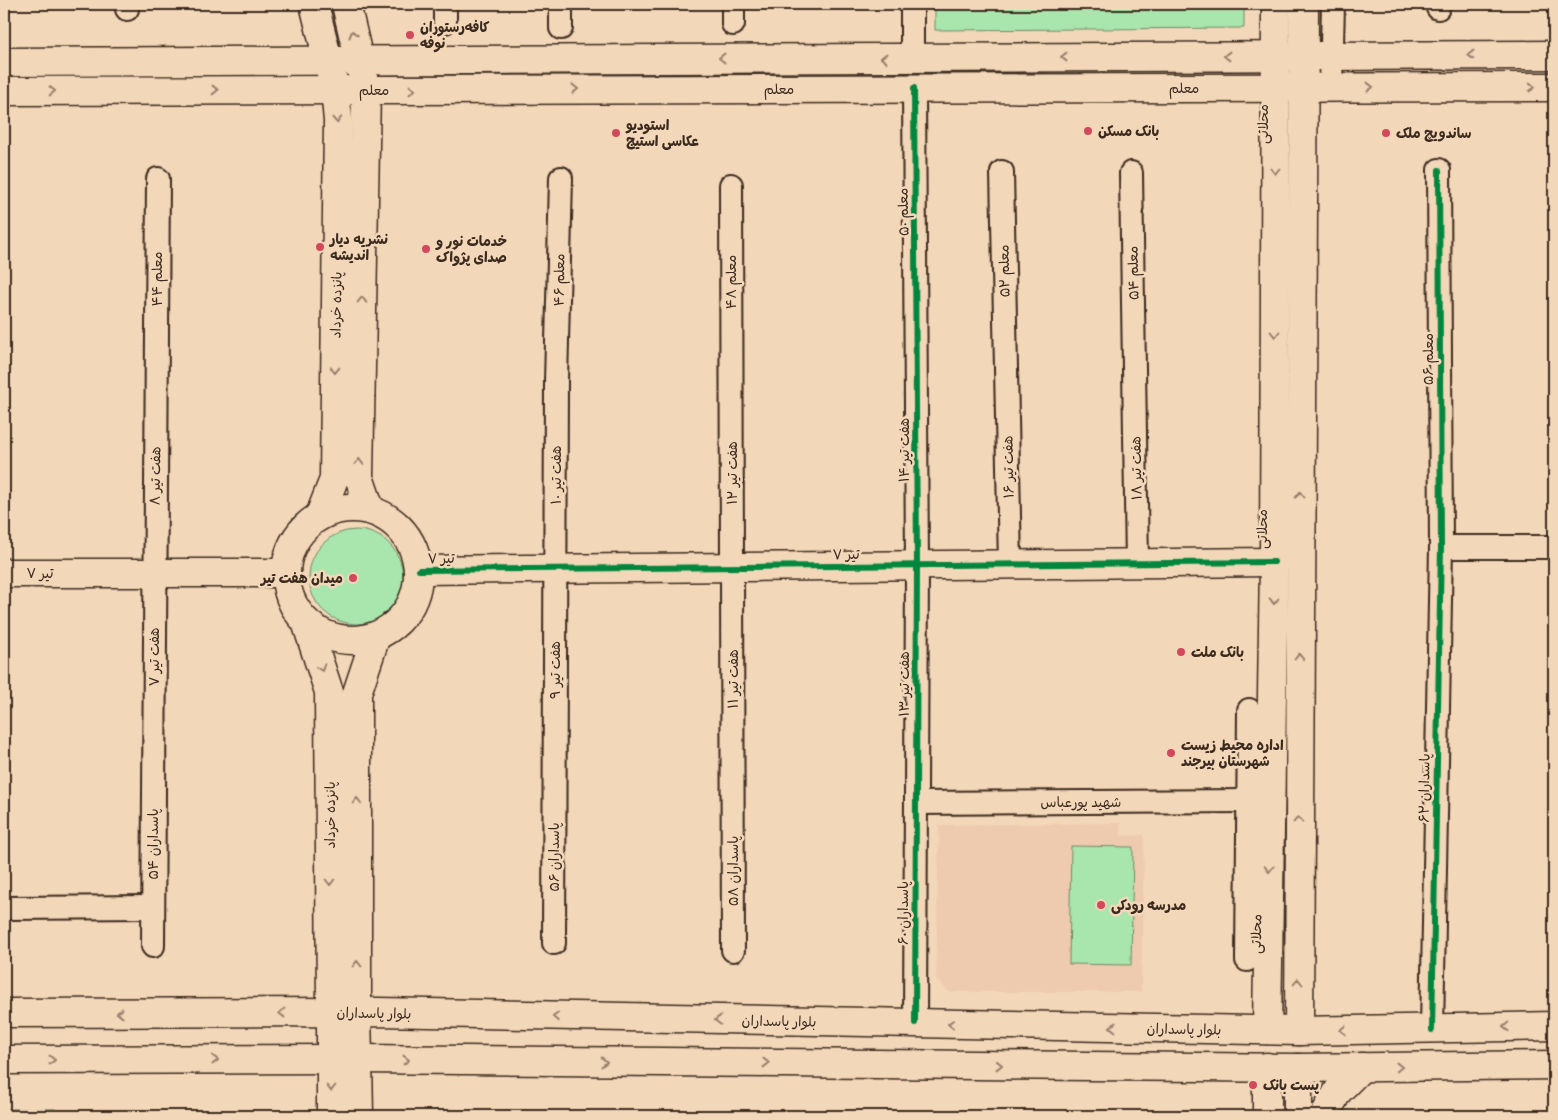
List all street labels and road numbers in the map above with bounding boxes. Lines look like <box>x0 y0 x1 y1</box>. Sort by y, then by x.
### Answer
street label: معلم <box>1169 79 1199 99</box>
street label: معلم <box>764 80 794 100</box>
street label: معلم <box>359 81 389 101</box>
street label: محلاتی <box>1254 104 1272 144</box>
street label: معلم ۵۰ <box>894 188 914 236</box>
street label: معلم ۵۲ <box>995 244 1015 298</box>
street label: معلم ۵۴ <box>1124 246 1144 300</box>
street label: معلم ۴۴ <box>148 251 168 307</box>
street label: معلم ۴۶ <box>550 253 570 307</box>
street label: معلم ۴۸ <box>722 255 742 309</box>
street label: پانزده خرداد <box>326 271 347 339</box>
street label: معلم ۵۶ <box>1419 333 1439 385</box>
street label: هفت تیر ۱۴ <box>895 418 913 482</box>
street label: هفت تیر ۱۶ <box>998 436 1018 498</box>
street label: هفت تیر ۱۸ <box>1126 436 1146 500</box>
street label: هفت تیر ۱۲ <box>723 441 741 505</box>
street label: هفت تیر ۸ <box>145 446 165 506</box>
street label: هفت تیر ۱۰ <box>547 446 565 504</box>
street label: محلاتی <box>1253 509 1271 549</box>
street label: ۷ تیر <box>832 545 861 563</box>
street label: ۷ تیر <box>427 549 456 567</box>
street label: ۷ تیر <box>26 564 55 582</box>
street label: هفت تیر ۷ <box>145 627 163 687</box>
street label: هفت تیر ۹ <box>546 641 564 699</box>
street label: هفت تیر ۱۱ <box>724 649 742 709</box>
street label: هفت تیر ۱۳ <box>895 651 913 717</box>
street label: پاسداران ۶۲ <box>1414 753 1435 823</box>
street label: پانزده خرداد <box>321 781 340 849</box>
street label: شهید پورعباس <box>1041 793 1121 812</box>
street label: پاسداران ۵۴ <box>144 808 163 880</box>
street label: پاسداران ۵۶ <box>545 822 564 892</box>
street label: پاسداران ۵۸ <box>724 836 743 906</box>
street label: پاسداران ۶۰ <box>894 881 913 945</box>
street label: محلاتی <box>1247 914 1265 954</box>
street label: بلوار پاسداران <box>336 1003 412 1024</box>
street label: بلوار پاسداران <box>741 1011 817 1032</box>
street label: بلوار پاسداران <box>1146 1019 1222 1040</box>

